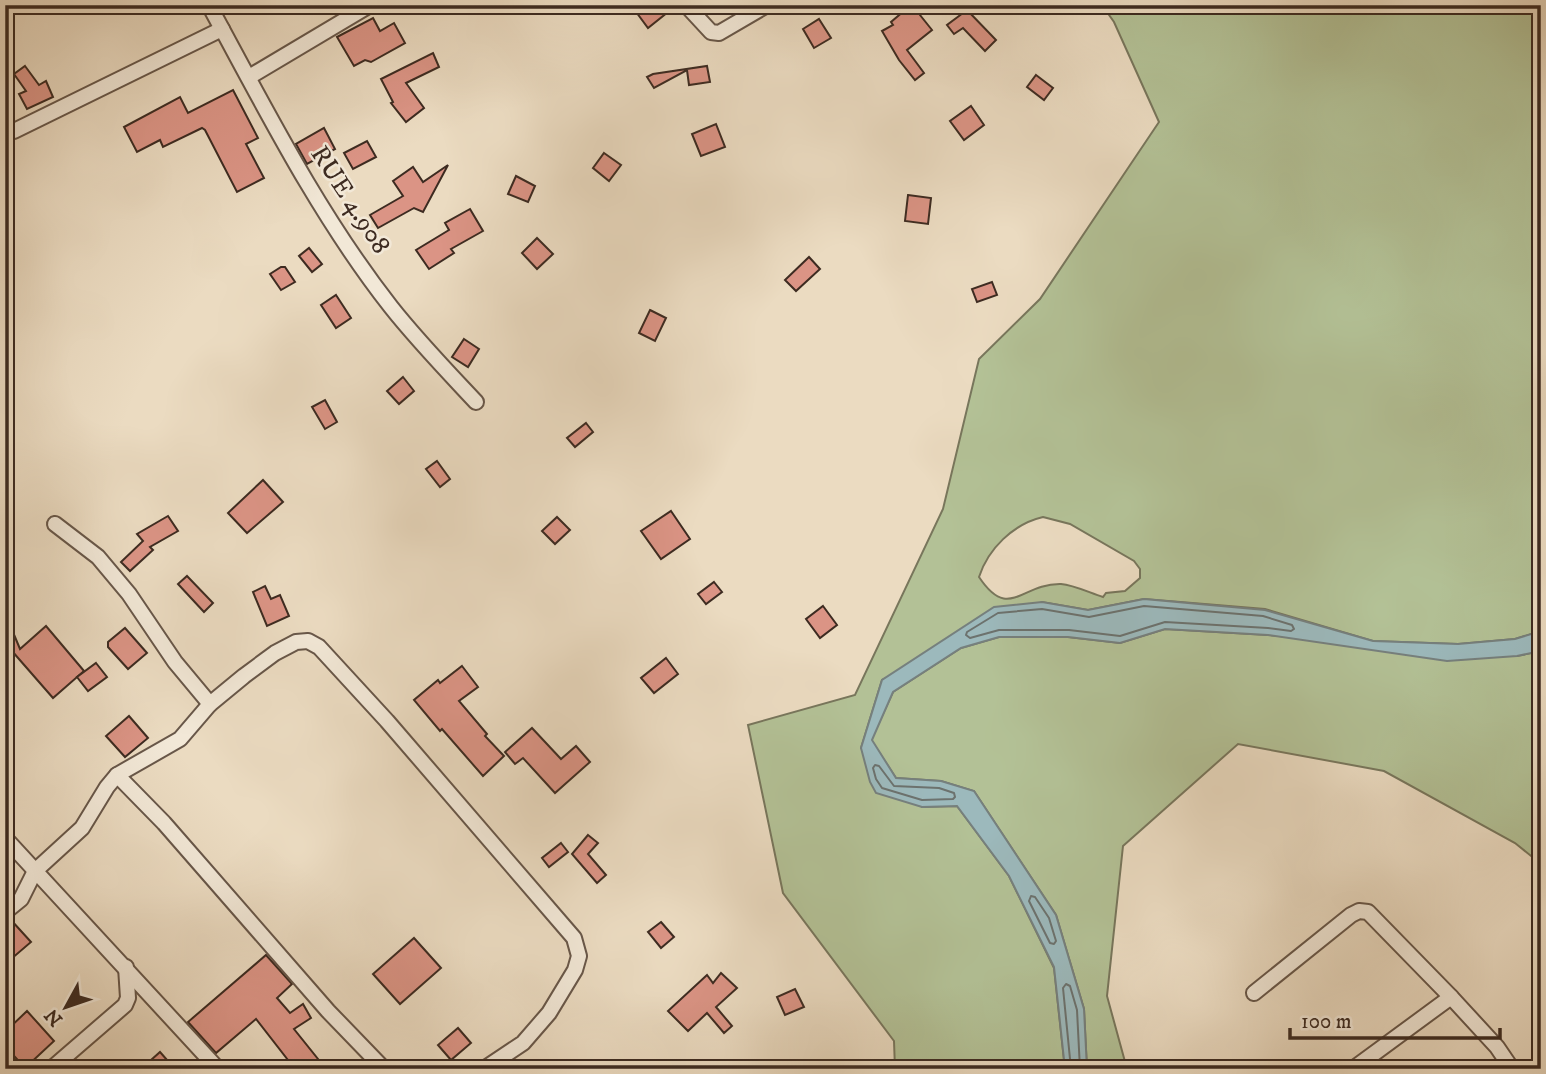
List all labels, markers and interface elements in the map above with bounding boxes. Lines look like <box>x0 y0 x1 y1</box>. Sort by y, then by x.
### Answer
street label: RUE 4.908 <box>303 140 397 260</box>
north arrow <box>32 972 102 1042</box>
scale bar <box>1290 997 1500 1041</box>
text: N <box>40 1003 68 1030</box>
text: 100 m <box>1301 1009 1352 1035</box>

